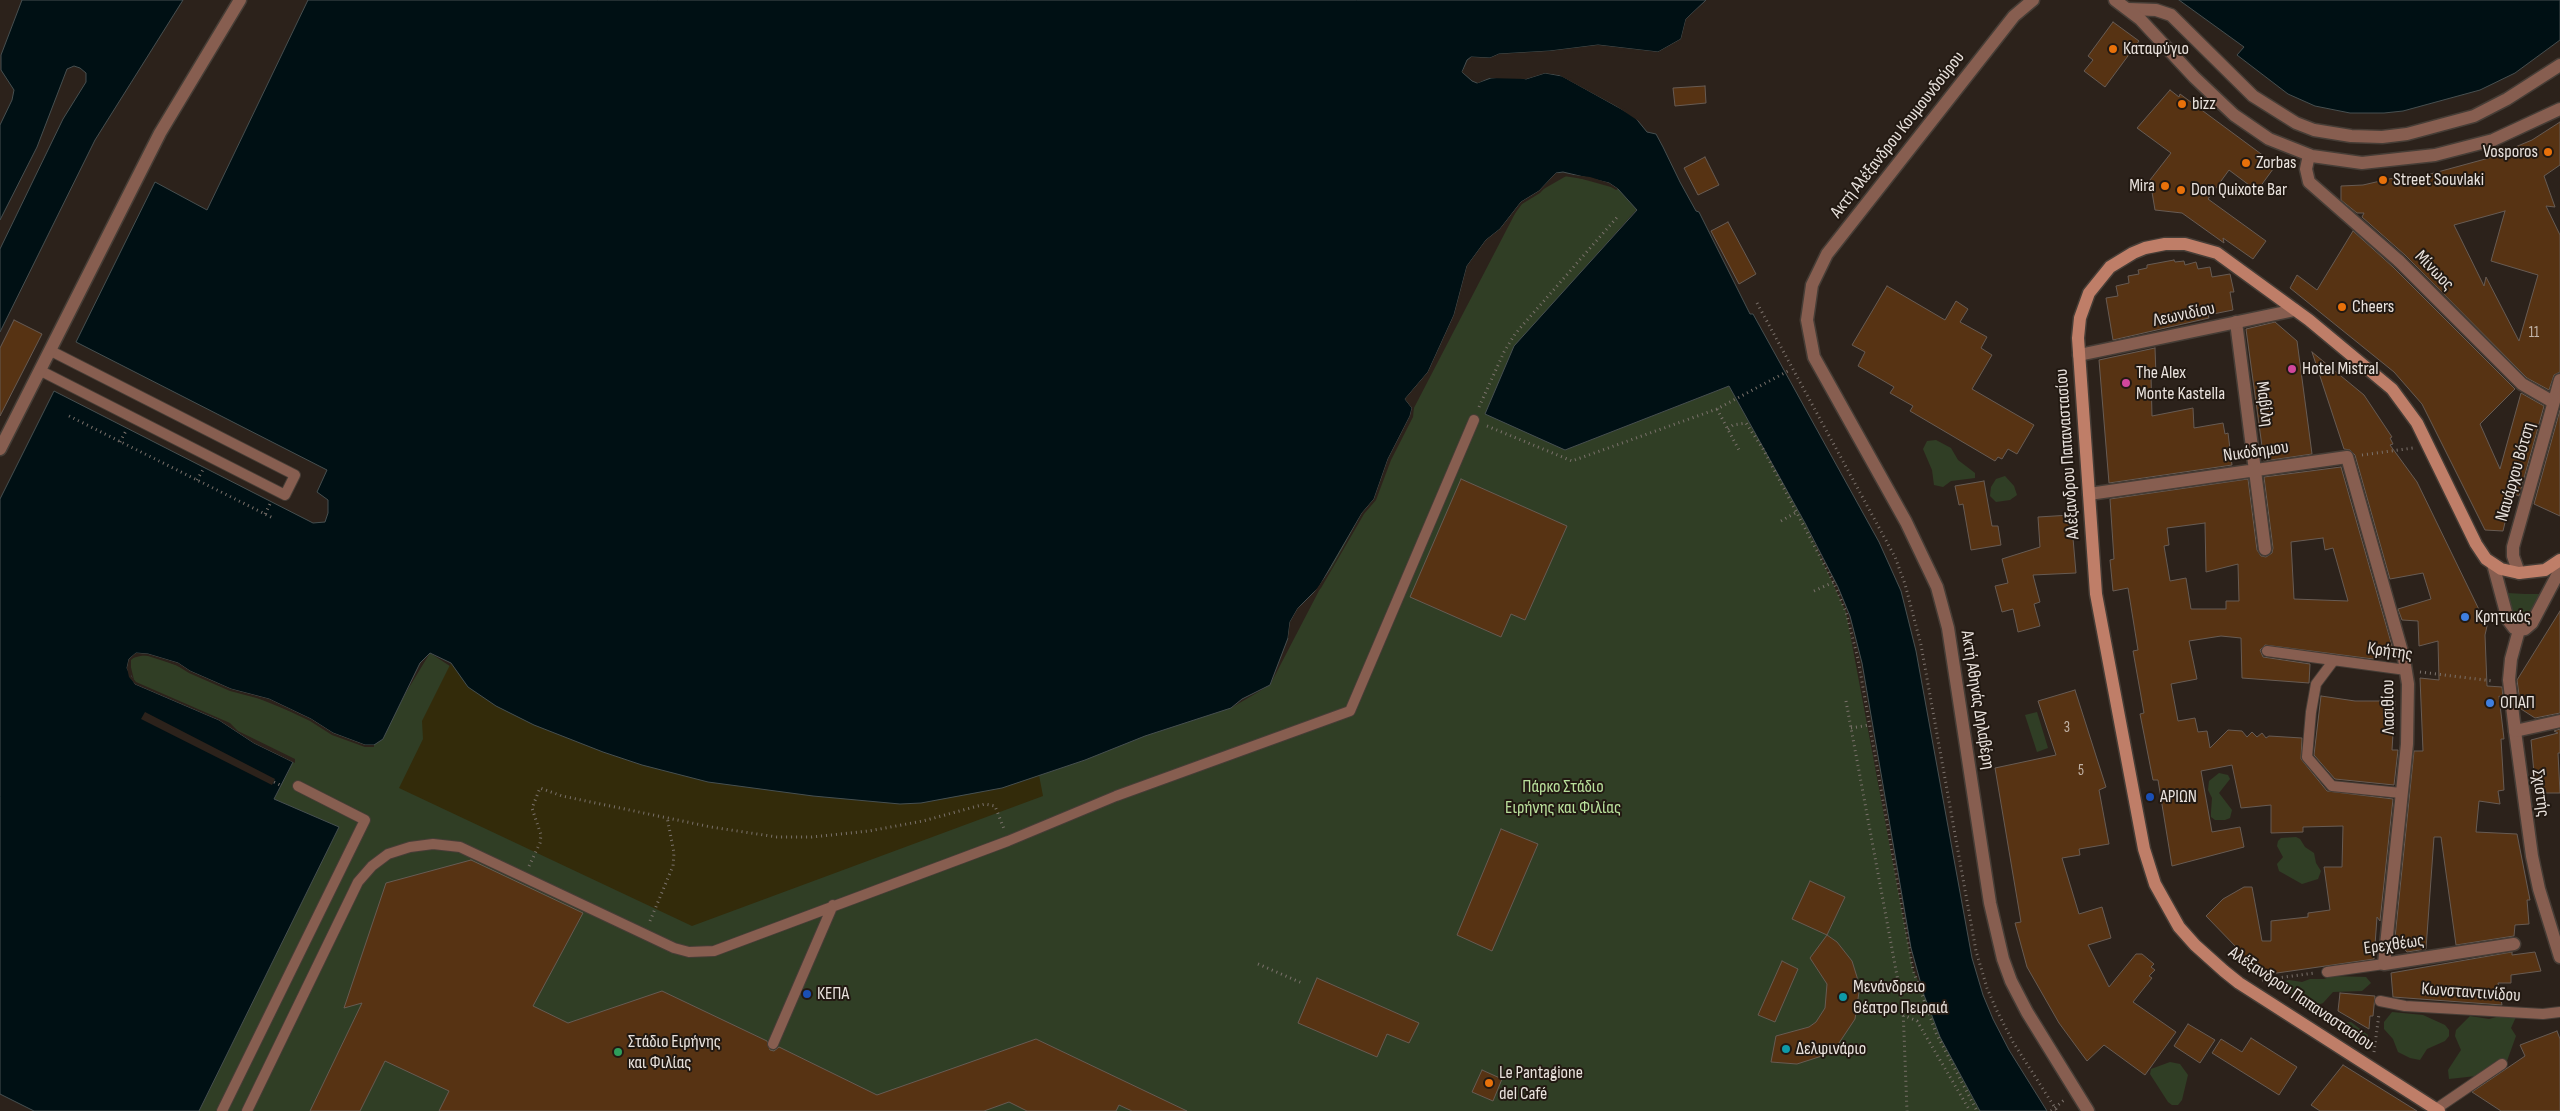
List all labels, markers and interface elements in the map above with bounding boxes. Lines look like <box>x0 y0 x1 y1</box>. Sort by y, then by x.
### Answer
place label: Καταφύγιο <box>2123 38 2189 60</box>
marker: Καταφύγιο <box>2107 43 2119 55</box>
street label: Ακτή Αλέξανδρου Κουμουνδούρου <box>1826 47 1970 223</box>
place label: bizz <box>2192 93 2216 115</box>
marker: bizz <box>2176 98 2188 110</box>
place label: Vosporos <box>2483 141 2538 163</box>
marker: Vosporos <box>2542 146 2554 158</box>
place label: Zorbas <box>2256 152 2297 174</box>
marker: Zorbas <box>2240 157 2252 169</box>
place label: Street Souvlaki <box>2393 169 2484 191</box>
marker: Street Souvlaki <box>2377 174 2389 186</box>
place label: Mira <box>2129 175 2155 197</box>
place label: Don Quixote Bar <box>2191 179 2287 201</box>
marker: Mira <box>2159 180 2171 192</box>
marker: Don Quixote Bar <box>2175 184 2187 196</box>
street label: Μίνωος <box>2410 246 2458 296</box>
place label: Cheers <box>2352 296 2394 318</box>
street label: Λεωνιδίου <box>2151 298 2217 332</box>
marker: Cheers <box>2336 301 2348 313</box>
house number: 11 <box>2529 324 2539 342</box>
place label: Hotel Mistral <box>2302 358 2379 380</box>
place label: The Alex Monte Kastella <box>2136 362 2225 404</box>
marker: Hotel Mistral <box>2286 363 2298 375</box>
street label: Αλέξανδρου Παπαναστασίου <box>2051 368 2085 540</box>
marker: The Alex Monte Kastella <box>2120 377 2132 389</box>
street label: Μαβίλη <box>2251 380 2277 428</box>
street label: Ναυάρχου Βότση <box>2492 420 2540 524</box>
street label: Νικόδημου <box>2222 437 2290 467</box>
place label: Κρητικός <box>2475 606 2531 628</box>
marker: Κρητικός <box>2459 611 2471 623</box>
street label: Ακτή Αθηνάς Δηλαβέρη <box>1955 629 1999 771</box>
street label: Κρήτης <box>2366 638 2414 666</box>
street label: Λασιθίου <box>2378 679 2400 735</box>
place label: ΟΠΑΠ <box>2500 692 2535 714</box>
marker: ΟΠΑΠ <box>2484 697 2496 709</box>
house number: 3 <box>2064 719 2070 737</box>
house number: 5 <box>2078 762 2084 780</box>
street label: Σχιστής <box>2526 768 2554 818</box>
park label: Πάρκο Στάδιο Ειρήνης και Φιλίας <box>1505 776 1621 819</box>
place label: ΑΡΙΩΝ <box>2160 786 2197 808</box>
marker: ΑΡΙΩΝ <box>2144 791 2156 803</box>
street label: Ερεχθέως <box>2362 930 2426 960</box>
street label: Αλέξανδρου Παπαναστασίου <box>2224 942 2378 1056</box>
place label: Μενάνδρειο Θέατρο Πειραιά <box>1853 976 1948 1019</box>
street label: Κωνσταντινίδου <box>2421 979 2521 1007</box>
place label: ΚΕΠΑ <box>817 983 849 1005</box>
marker: ΚΕΠΑ <box>801 988 813 1000</box>
marker: Μενάνδρειο Θέατρο Πειραιά <box>1837 991 1849 1003</box>
place label: Στάδιο Ειρήνης και Φιλίας <box>628 1031 721 1074</box>
place label: Δελφινάριο <box>1796 1038 1866 1060</box>
marker: Δελφινάριο <box>1780 1043 1792 1055</box>
marker: Στάδιο Ειρήνης και Φιλίας <box>612 1046 624 1058</box>
place label: Le Pantagione del Café <box>1499 1062 1583 1104</box>
marker: Le Pantagione del Café <box>1483 1077 1495 1089</box>

